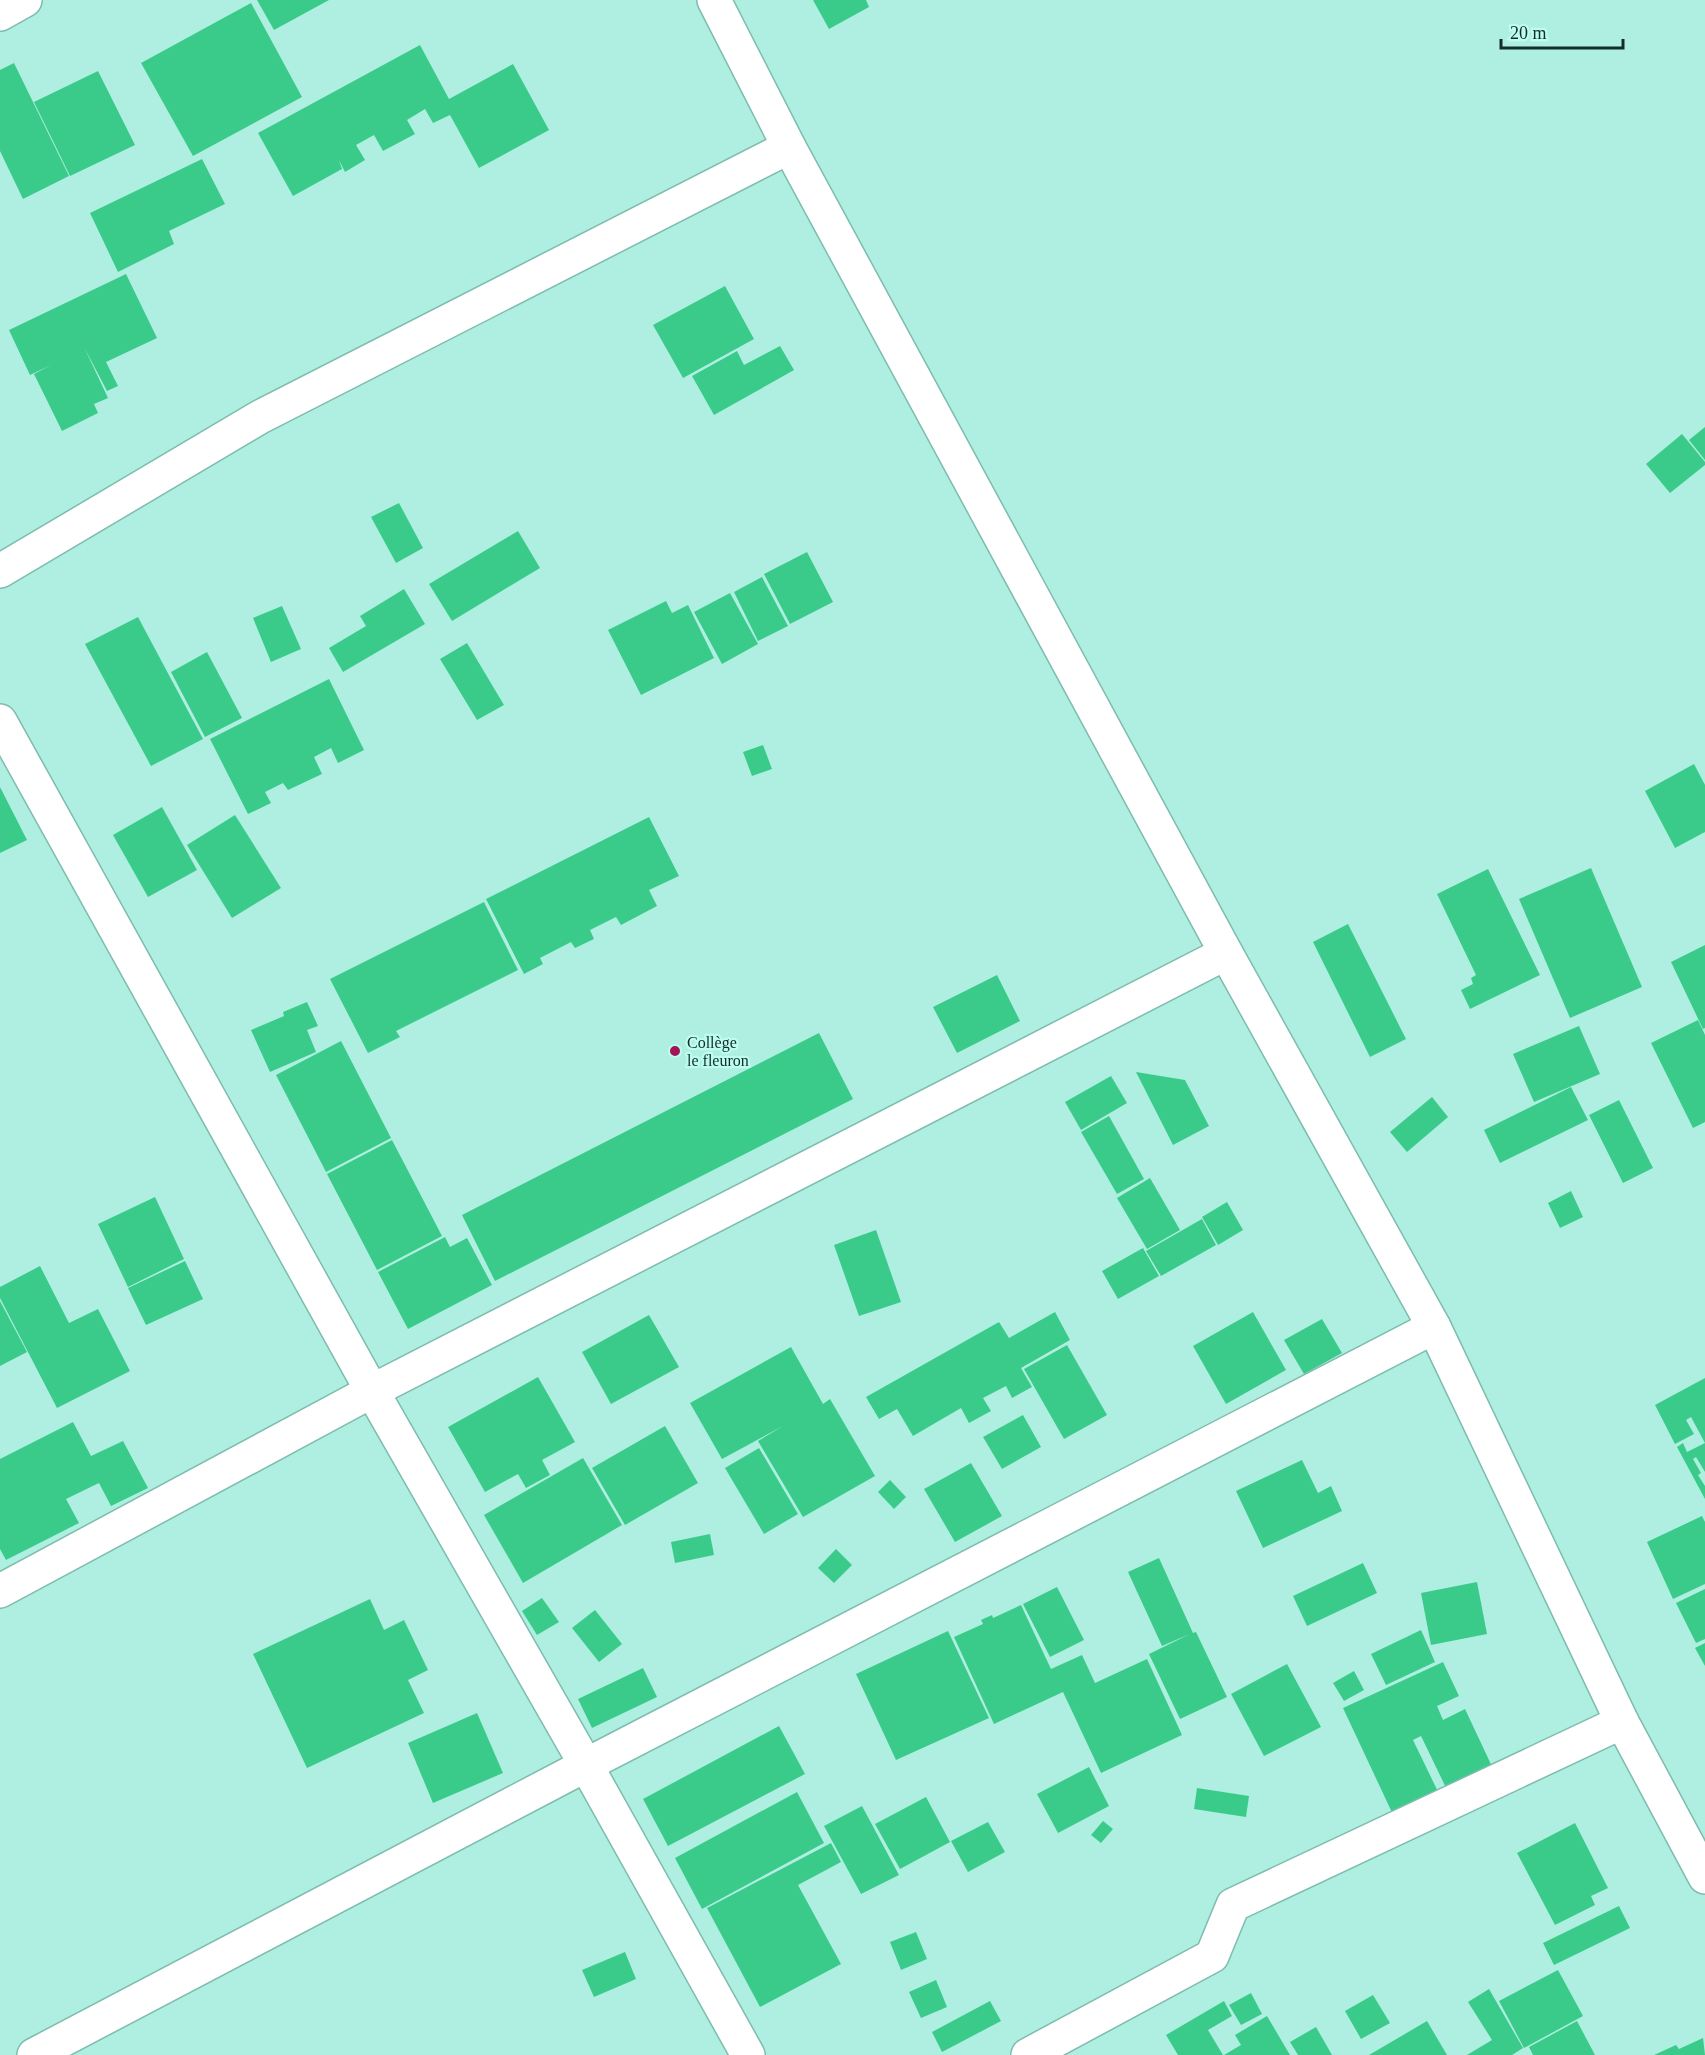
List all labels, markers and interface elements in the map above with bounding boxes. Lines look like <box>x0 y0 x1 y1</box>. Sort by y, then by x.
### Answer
scale bar <box>1501 12 1622 50</box>
text: 20 m <box>1510 23 1547 43</box>
place label: Collège le fleuron <box>687 1034 749 1069</box>
marker: Collège le fleuron <box>668 1044 682 1058</box>

